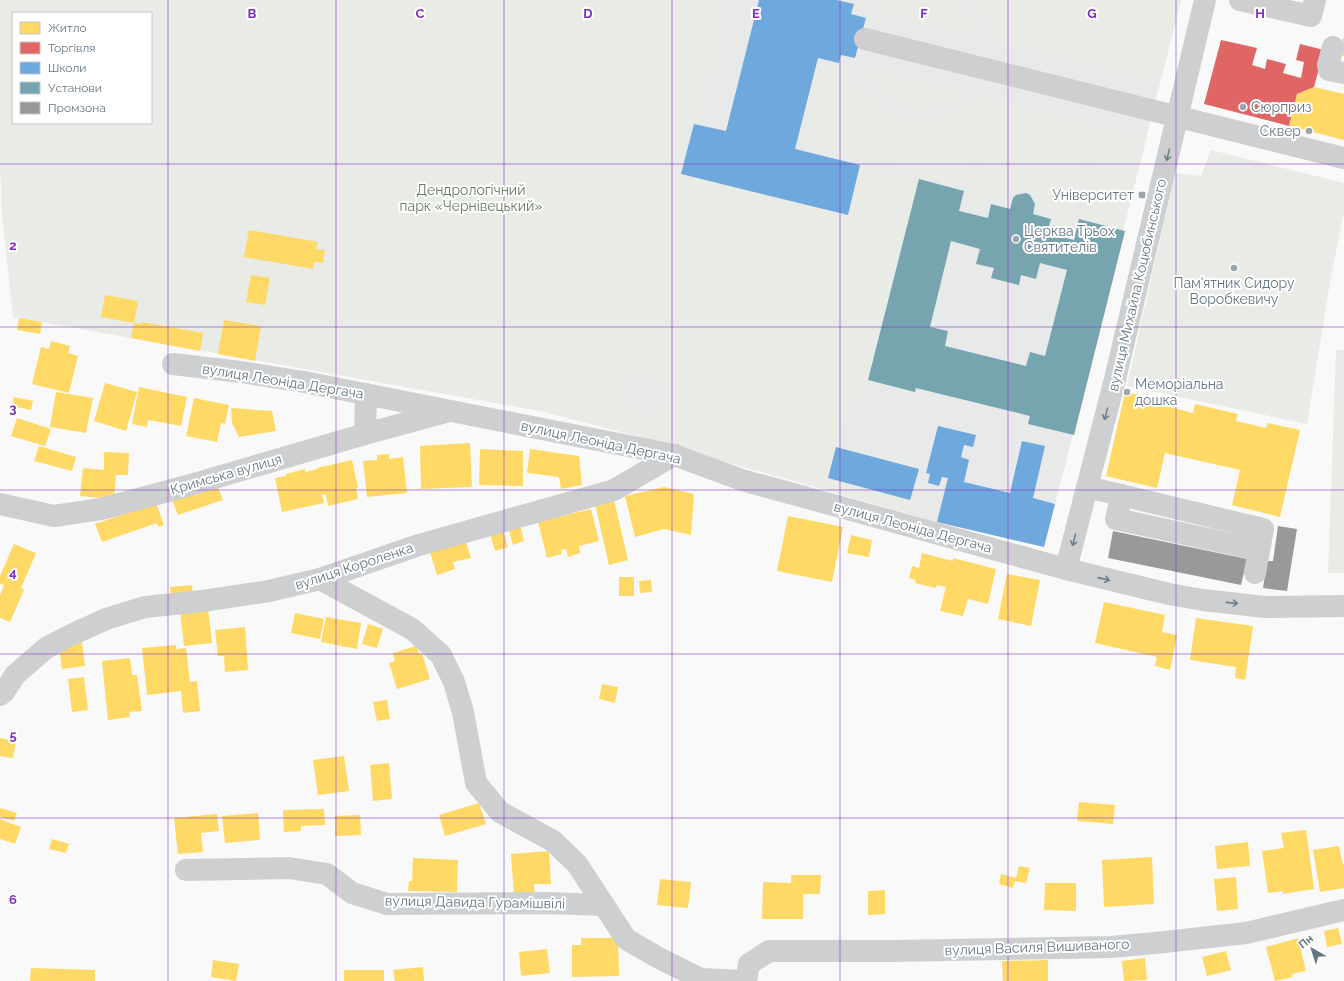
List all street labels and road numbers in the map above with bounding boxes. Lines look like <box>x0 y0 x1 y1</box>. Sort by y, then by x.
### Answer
street label: вулиця Михайла Коцюбинського <box>1105 177 1169 393</box>
street label: вулиця Леоніда Дергача <box>201 360 365 402</box>
street label: вулиця Леоніда Дергача <box>520 417 682 467</box>
street label: Кримська вулиця <box>168 450 284 498</box>
street label: вулиця Леоніда Дергача <box>832 498 994 556</box>
street label: вулиця Короленка <box>293 539 415 593</box>
street label: вулиця Давида Гурамішвілі <box>385 892 565 912</box>
street label: вулиця Василя Вишиваного <box>944 936 1130 958</box>

